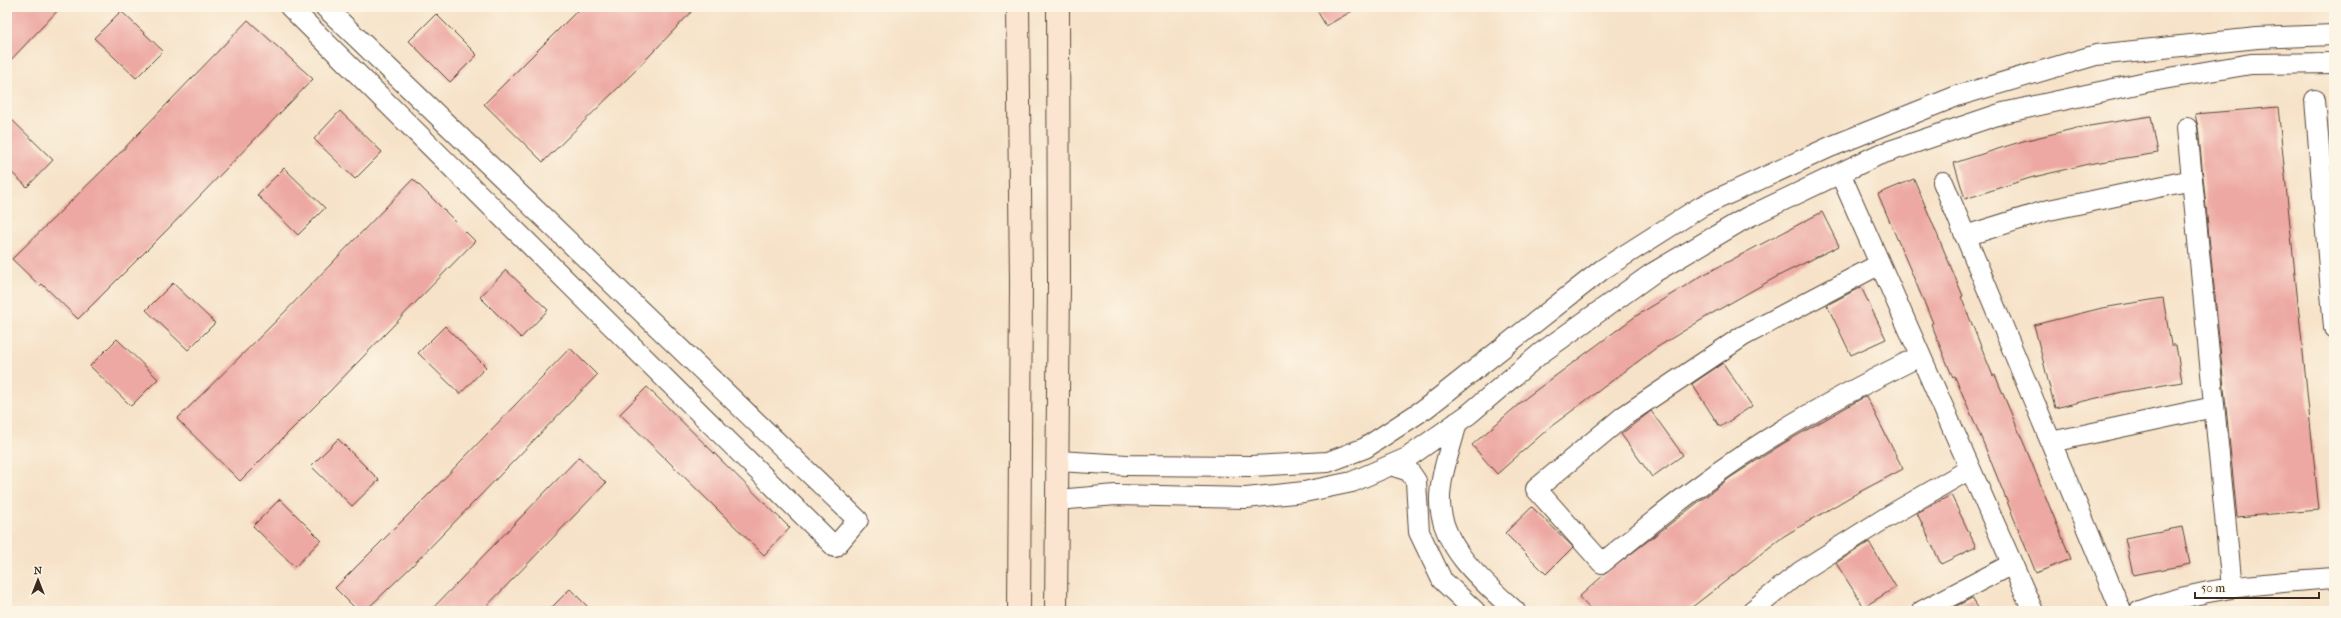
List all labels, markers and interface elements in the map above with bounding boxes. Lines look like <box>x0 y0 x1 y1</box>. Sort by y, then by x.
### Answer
north arrow <box>18 560 58 600</box>
text: N <box>34 564 43 577</box>
scale bar <box>2195 574 2319 600</box>
text: 50 m <box>2201 581 2225 595</box>

